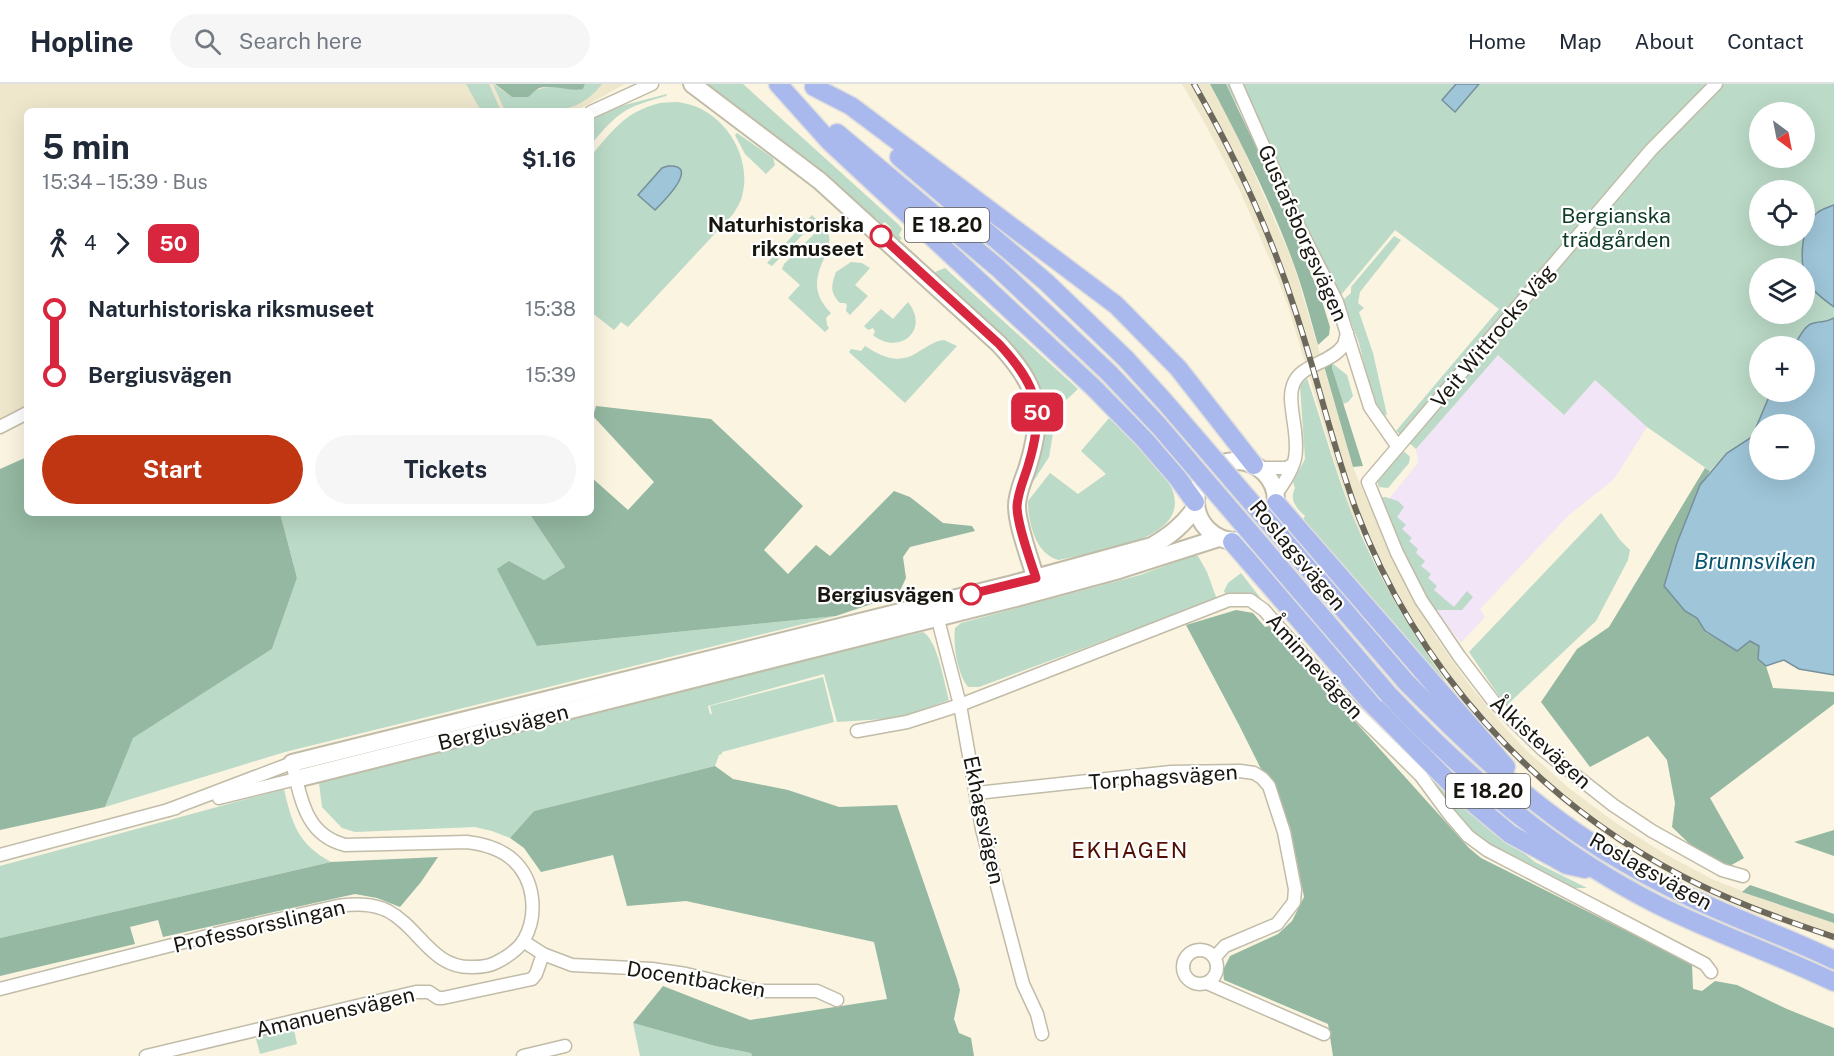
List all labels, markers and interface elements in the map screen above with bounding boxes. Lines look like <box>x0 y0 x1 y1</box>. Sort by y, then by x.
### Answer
search box <box>170 14 590 68</box>
text: Hopline <box>30 25 134 58</box>
icon: search <box>191 25 224 58</box>
text: Search here <box>239 28 362 54</box>
text: Home <box>1468 29 1526 54</box>
text: Map <box>1559 29 1602 54</box>
text: About <box>1635 29 1694 54</box>
text: Contact <box>1727 29 1804 54</box>
north arrow <box>1749 102 1815 168</box>
map controls <box>1749 102 1815 480</box>
text: 5 min <box>42 128 130 166</box>
street label: Gustafsborgsvägen <box>1253 141 1353 325</box>
text: $1.16 <box>522 146 576 172</box>
text: 15:34 – 15:39 · Bus <box>42 170 208 194</box>
button: locate <box>1749 180 1815 246</box>
park label: Bergianska trädgården <box>1561 203 1671 252</box>
road number: E 18.20 <box>905 208 989 242</box>
place label: Naturhistoriska riksmuseet <box>708 212 864 261</box>
marker: Naturhistoriska riksmuseet <box>870 225 892 247</box>
icon: walk <box>42 227 75 260</box>
icon: forward <box>106 227 139 260</box>
text: 4 <box>84 231 97 255</box>
text: 50 <box>160 231 187 256</box>
button: layers <box>1749 258 1815 324</box>
street label: Veit Wittrocks Väg <box>1426 259 1560 413</box>
text: Naturhistoriska riksmuseet <box>88 296 374 322</box>
text: 15:38 <box>525 297 576 321</box>
button: + <box>1749 336 1815 402</box>
text: Bergiusvägen <box>88 362 232 388</box>
text: 15:39 <box>526 363 576 387</box>
line badge: 50 <box>1010 392 1064 432</box>
text: 50 <box>1023 400 1051 425</box>
button: − <box>1749 414 1815 480</box>
button: Start <box>42 435 303 504</box>
button: Tickets <box>315 435 576 504</box>
street label: Roslagsvägen <box>1245 495 1351 615</box>
water label: Brunnsviken <box>1694 548 1816 574</box>
place label: Bergiusvägen <box>817 582 954 607</box>
marker: Bergiusvägen <box>960 583 982 605</box>
street label: Åminnevägen <box>1261 608 1370 724</box>
street label: Ålkistevägen <box>1486 690 1597 794</box>
street label: Bergiusvägen <box>435 699 571 755</box>
street label: Ekhagsvägen <box>958 754 1010 886</box>
street label: Torphagsvägen <box>1088 759 1238 795</box>
road number: E 18.20 <box>1446 774 1530 808</box>
street label: Roslagsvägen <box>1585 827 1717 915</box>
district label: EKHAGEN <box>1071 837 1189 863</box>
street label: Professorsslingan <box>171 894 347 958</box>
street label: Docentbacken <box>625 956 767 1002</box>
street label: Amanuensvägen <box>253 982 417 1042</box>

